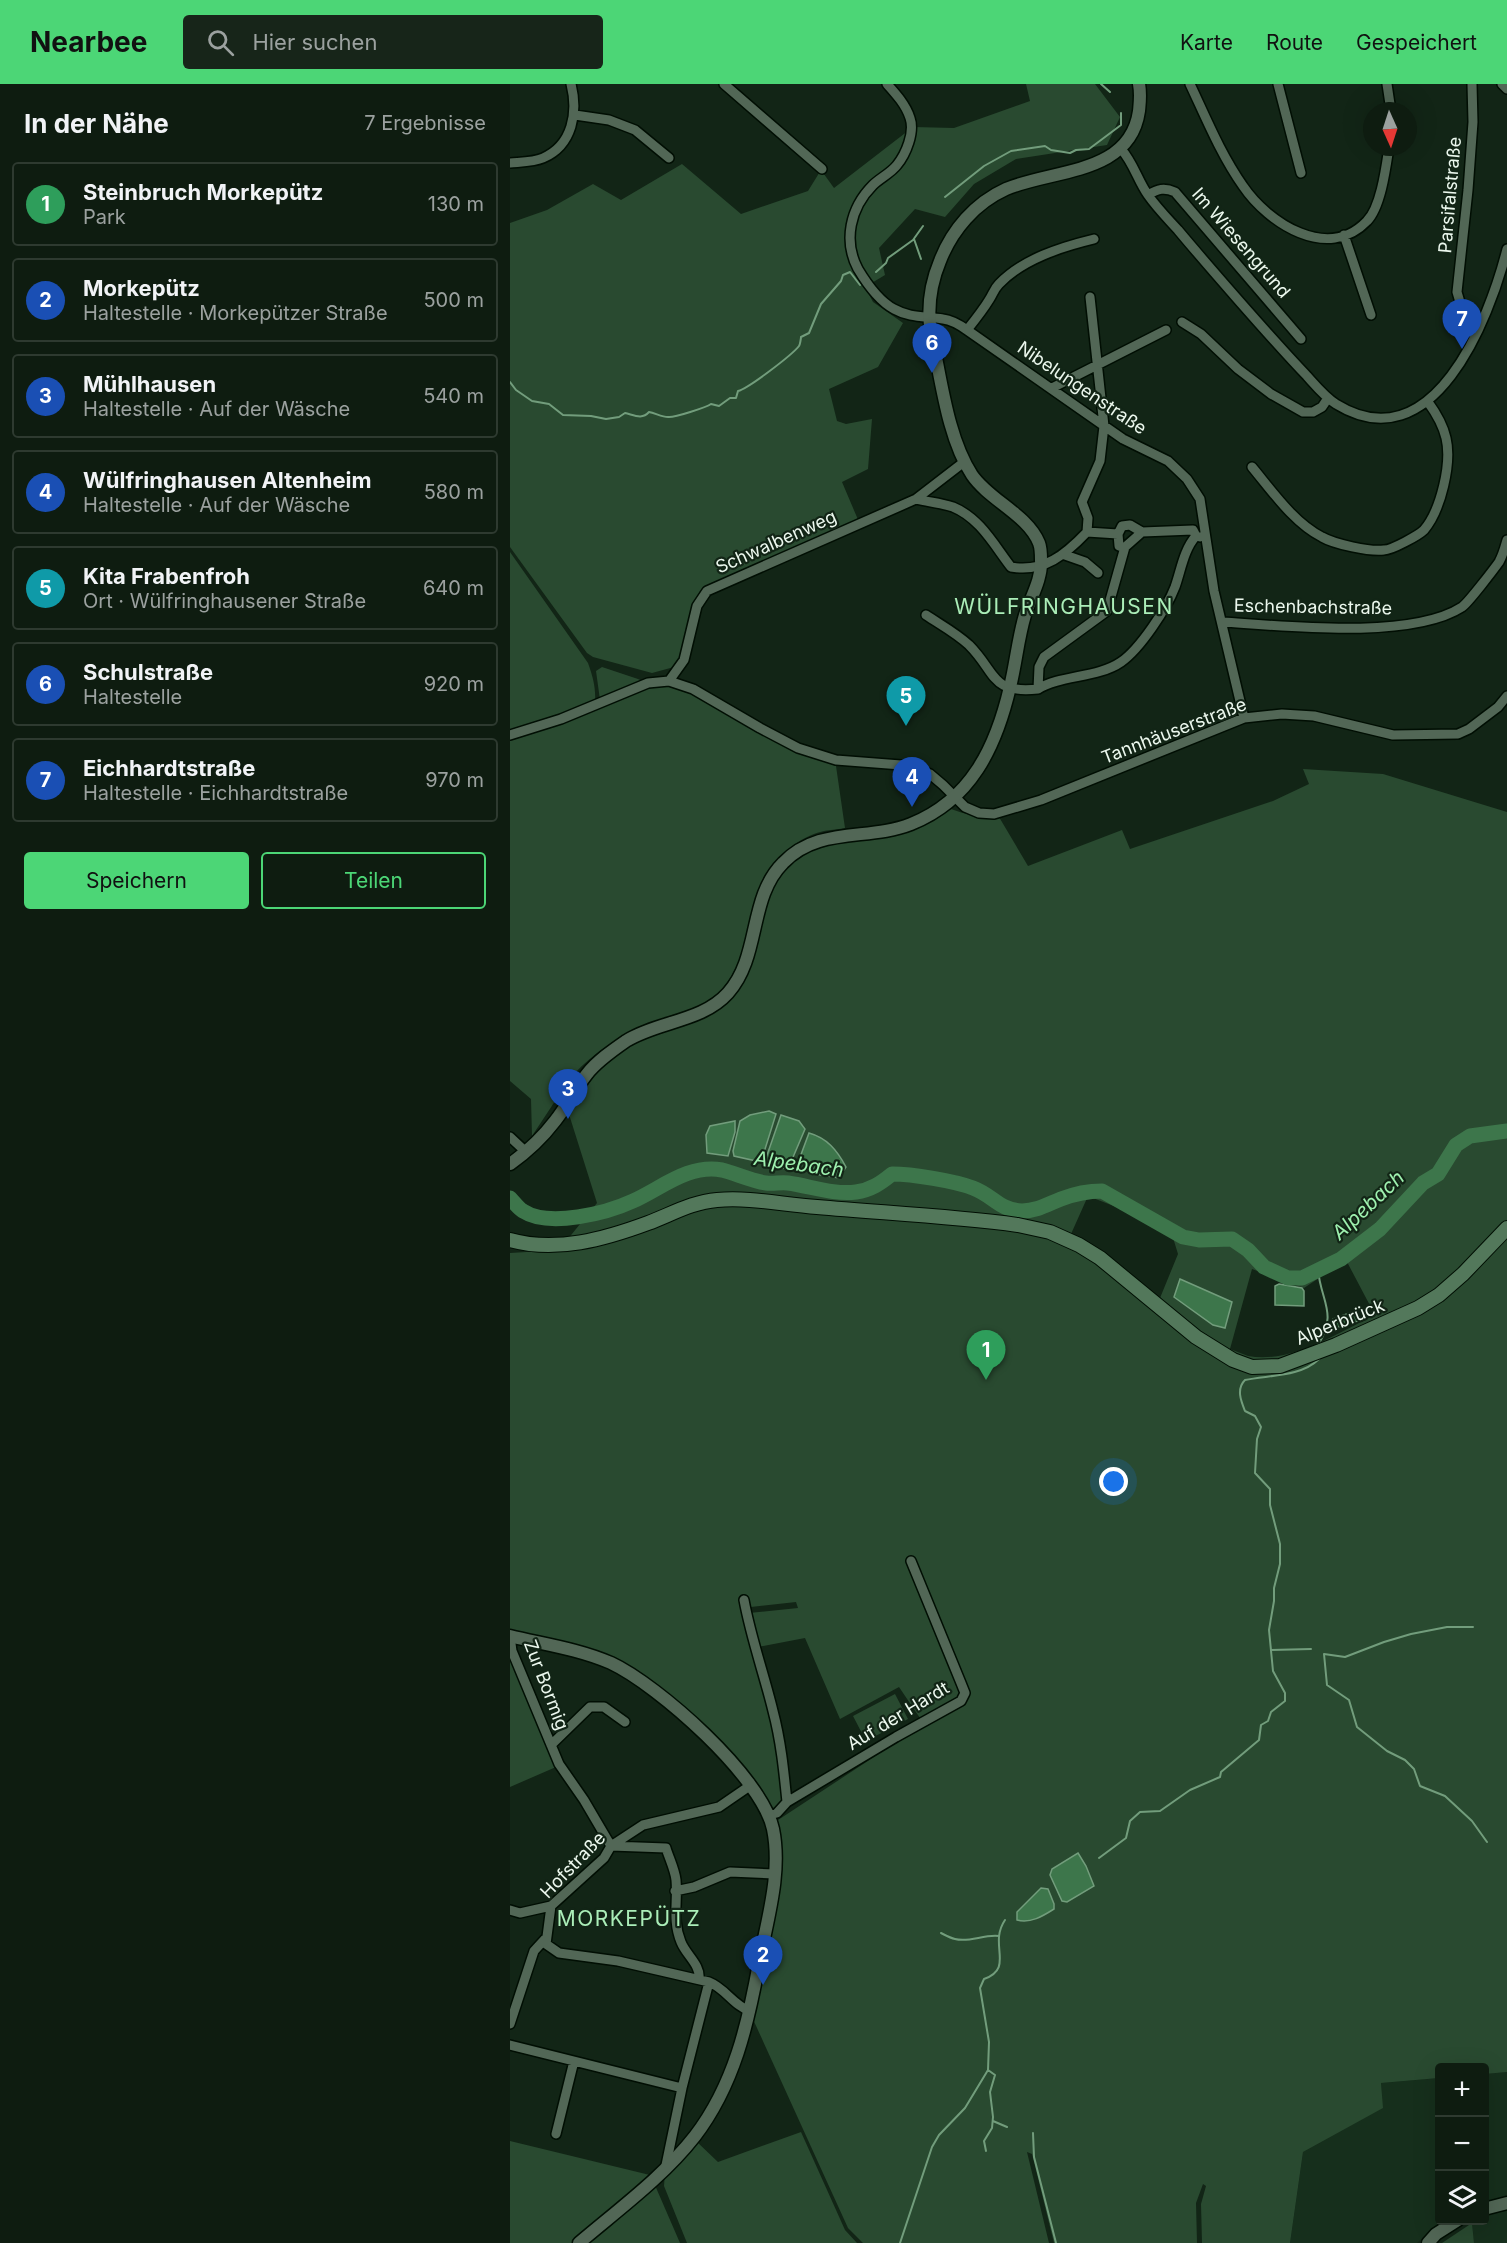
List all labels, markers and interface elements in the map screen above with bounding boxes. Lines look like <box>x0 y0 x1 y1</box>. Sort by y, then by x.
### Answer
search box <box>183 15 603 69</box>
text: Nearbee <box>30 25 147 59</box>
icon: search <box>204 26 237 59</box>
text: Hier suchen <box>252 29 377 55</box>
text: Karte <box>1180 30 1233 55</box>
text: Route <box>1266 30 1323 55</box>
text: Gespeichert <box>1356 30 1477 55</box>
north arrow <box>1363 102 1417 156</box>
text: In der Nähe <box>24 108 169 139</box>
text: 7 Ergebnisse <box>364 111 486 135</box>
street label: Parsifalstraße <box>1434 136 1465 254</box>
text: Steinbruch Morkepütz <box>83 179 323 205</box>
street label: Im Wiesengrund <box>1188 183 1295 302</box>
text: 1 <box>41 192 50 216</box>
text: 130 m <box>428 192 484 216</box>
text: Park <box>83 205 126 229</box>
text: Morkepütz <box>83 275 200 301</box>
text: 2 <box>39 288 52 312</box>
text: 500 m <box>423 288 484 312</box>
pin: 7 <box>1442 300 1482 349</box>
text: Haltestelle · Morkepützer Straße <box>83 301 388 325</box>
pin: 6 <box>912 324 952 373</box>
street label: Nibelungenstraße <box>1014 337 1151 439</box>
text: Mühlhausen <box>83 371 216 397</box>
text: 3 <box>39 384 52 408</box>
text: 540 m <box>423 384 484 408</box>
text: Haltestelle · Auf der Wäsche <box>83 397 350 421</box>
text: Wülfringhausen Altenheim <box>83 467 372 493</box>
text: 4 <box>39 480 52 504</box>
text: 580 m <box>424 480 484 504</box>
text: Haltestelle · Auf der Wäsche <box>83 493 350 517</box>
street label: Schwalbenweg <box>712 506 839 578</box>
text: Kita Frabenfroh <box>83 563 250 589</box>
text: 5 <box>39 576 52 600</box>
text: 640 m <box>423 576 484 600</box>
text: Ort · Wülfringhausener Straße <box>83 589 366 613</box>
district label: WÜLFRINGHAUSEN <box>954 593 1174 619</box>
street label: Eschenbachstraße <box>1234 595 1392 618</box>
text: Schulstraße <box>83 659 213 685</box>
text: 6 <box>39 672 52 696</box>
text: 920 m <box>424 672 484 696</box>
pin: 5 <box>886 676 926 726</box>
text: Haltestelle <box>83 685 182 709</box>
street label: Tannhäuserstraße <box>1098 693 1249 768</box>
text: Eichhardtstraße <box>83 755 255 781</box>
pin: 4 <box>892 758 932 807</box>
text: 7 <box>40 768 51 792</box>
text: 970 m <box>425 768 484 792</box>
text: Haltestelle · Eichhardtstraße <box>83 781 348 805</box>
button: Speichern <box>24 852 249 909</box>
button: Teilen <box>261 852 486 909</box>
pin: 3 <box>548 1070 588 1119</box>
water label: Alpebach <box>752 1146 845 1182</box>
water label: Alpebach <box>1326 1165 1409 1245</box>
street label: Alperbrück <box>1292 1294 1387 1349</box>
pin: 1 <box>966 1330 1006 1380</box>
your location <box>1099 1467 1128 1496</box>
street label: Zur Bormig <box>520 1637 573 1733</box>
street label: Auf der Hardt <box>843 1677 953 1754</box>
street label: Hofstraße <box>536 1827 609 1902</box>
district label: MORKEPÜTZ <box>557 1905 701 1931</box>
pin: 2 <box>744 1936 782 1985</box>
map controls <box>1435 2063 1489 2225</box>
button: + <box>1435 2063 1489 2117</box>
button: − <box>1435 2117 1489 2171</box>
button: layers <box>1435 2171 1489 2225</box>

